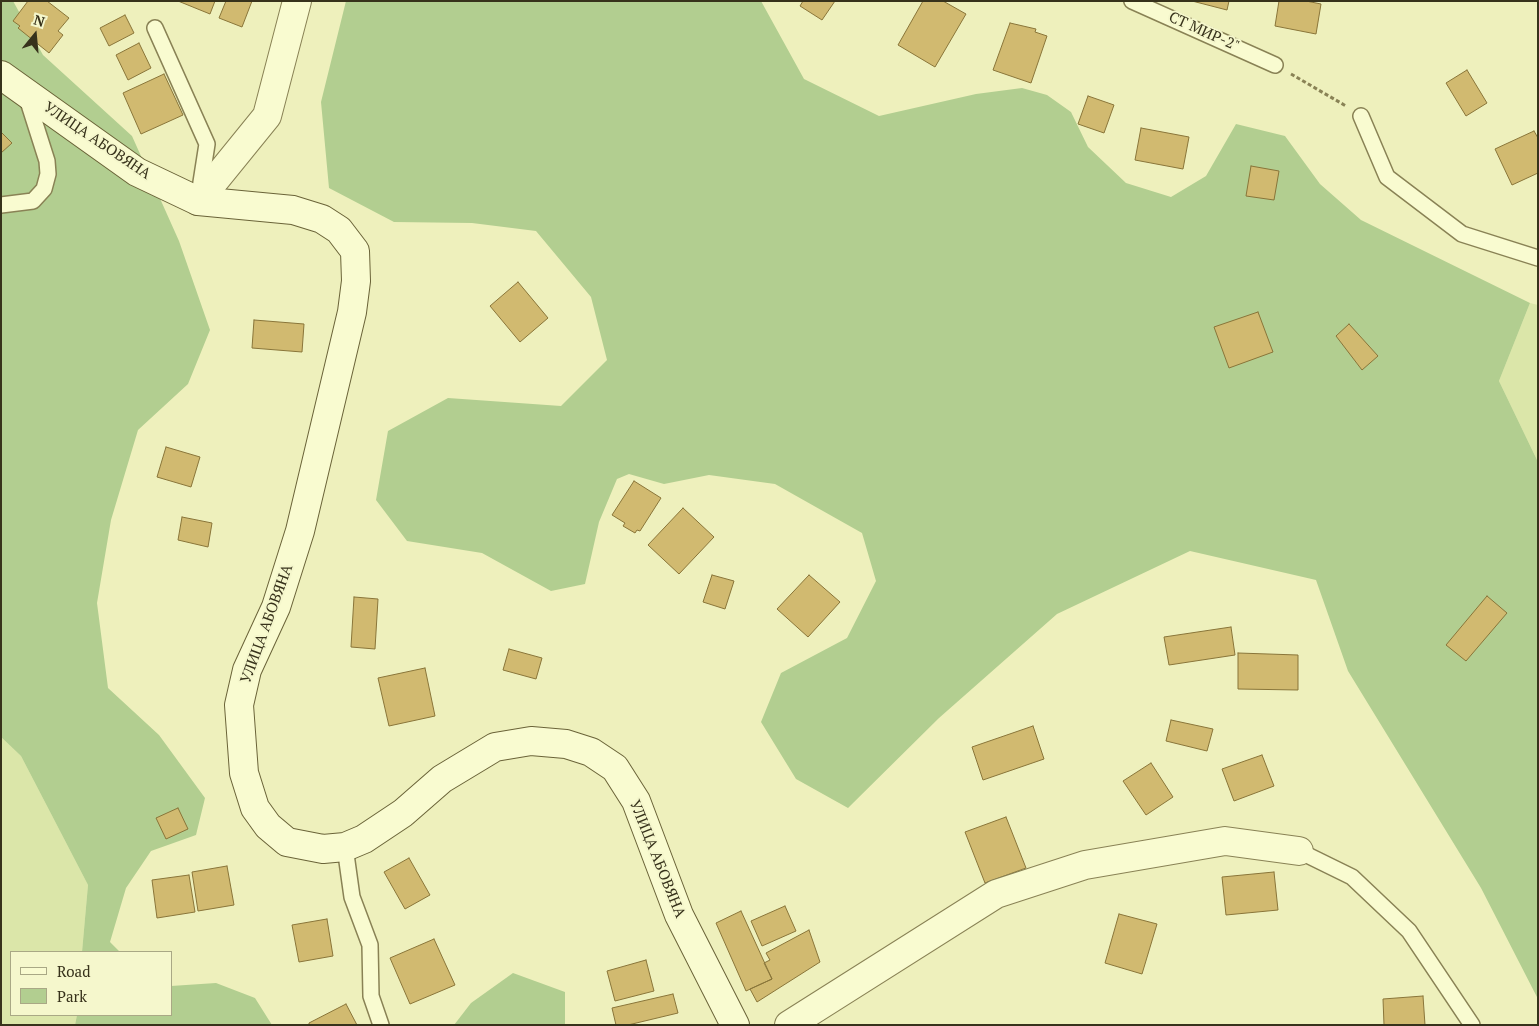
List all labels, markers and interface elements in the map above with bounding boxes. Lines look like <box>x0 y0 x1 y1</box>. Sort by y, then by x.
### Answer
street label: СТ МИР-2" <box>1166 8 1242 56</box>
north arrow <box>10 10 60 60</box>
text: N <box>32 10 47 31</box>
street label: УЛИЦА АБОВЯНА <box>40 98 154 184</box>
street label: УЛИЦА АБОВЯНА <box>237 562 297 686</box>
street label: УЛИЦА АБОВЯНА <box>625 798 689 920</box>
legend <box>10 951 172 1016</box>
text: Road <box>57 961 90 981</box>
text: Park <box>57 986 87 1006</box>

